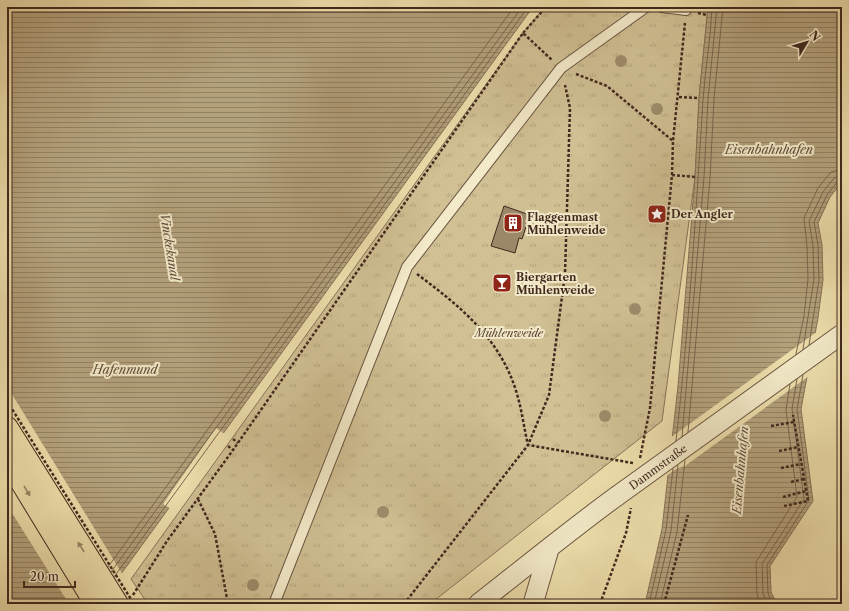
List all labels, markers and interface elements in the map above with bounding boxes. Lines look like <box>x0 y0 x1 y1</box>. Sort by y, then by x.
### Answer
north arrow <box>787 22 827 62</box>
text: N <box>806 28 824 44</box>
water label: Eisenbahnhafen <box>724 142 813 157</box>
place icon: Der Angler <box>646 203 668 225</box>
place label: Der Angler <box>671 207 734 221</box>
place label: Flaggenmast Mühlenweide <box>527 210 606 237</box>
water label: Vinckekanal <box>157 212 183 283</box>
building icon: Flaggenmast Mühlenweide <box>502 212 524 234</box>
place label: Biergarten Mühlenweide <box>516 270 595 297</box>
bar icon: Biergarten Mühlenweide <box>491 272 513 294</box>
park label: Mühlenweide <box>473 326 544 340</box>
water label: Hafenmund <box>92 362 159 377</box>
water label: Eisenbahnhafen <box>729 426 751 515</box>
street label: Dammstraße <box>626 441 690 493</box>
one-way arrow <box>24 485 31 497</box>
one-way arrow <box>77 542 85 552</box>
scale bar <box>24 563 75 589</box>
text: 20 m <box>30 569 59 584</box>

